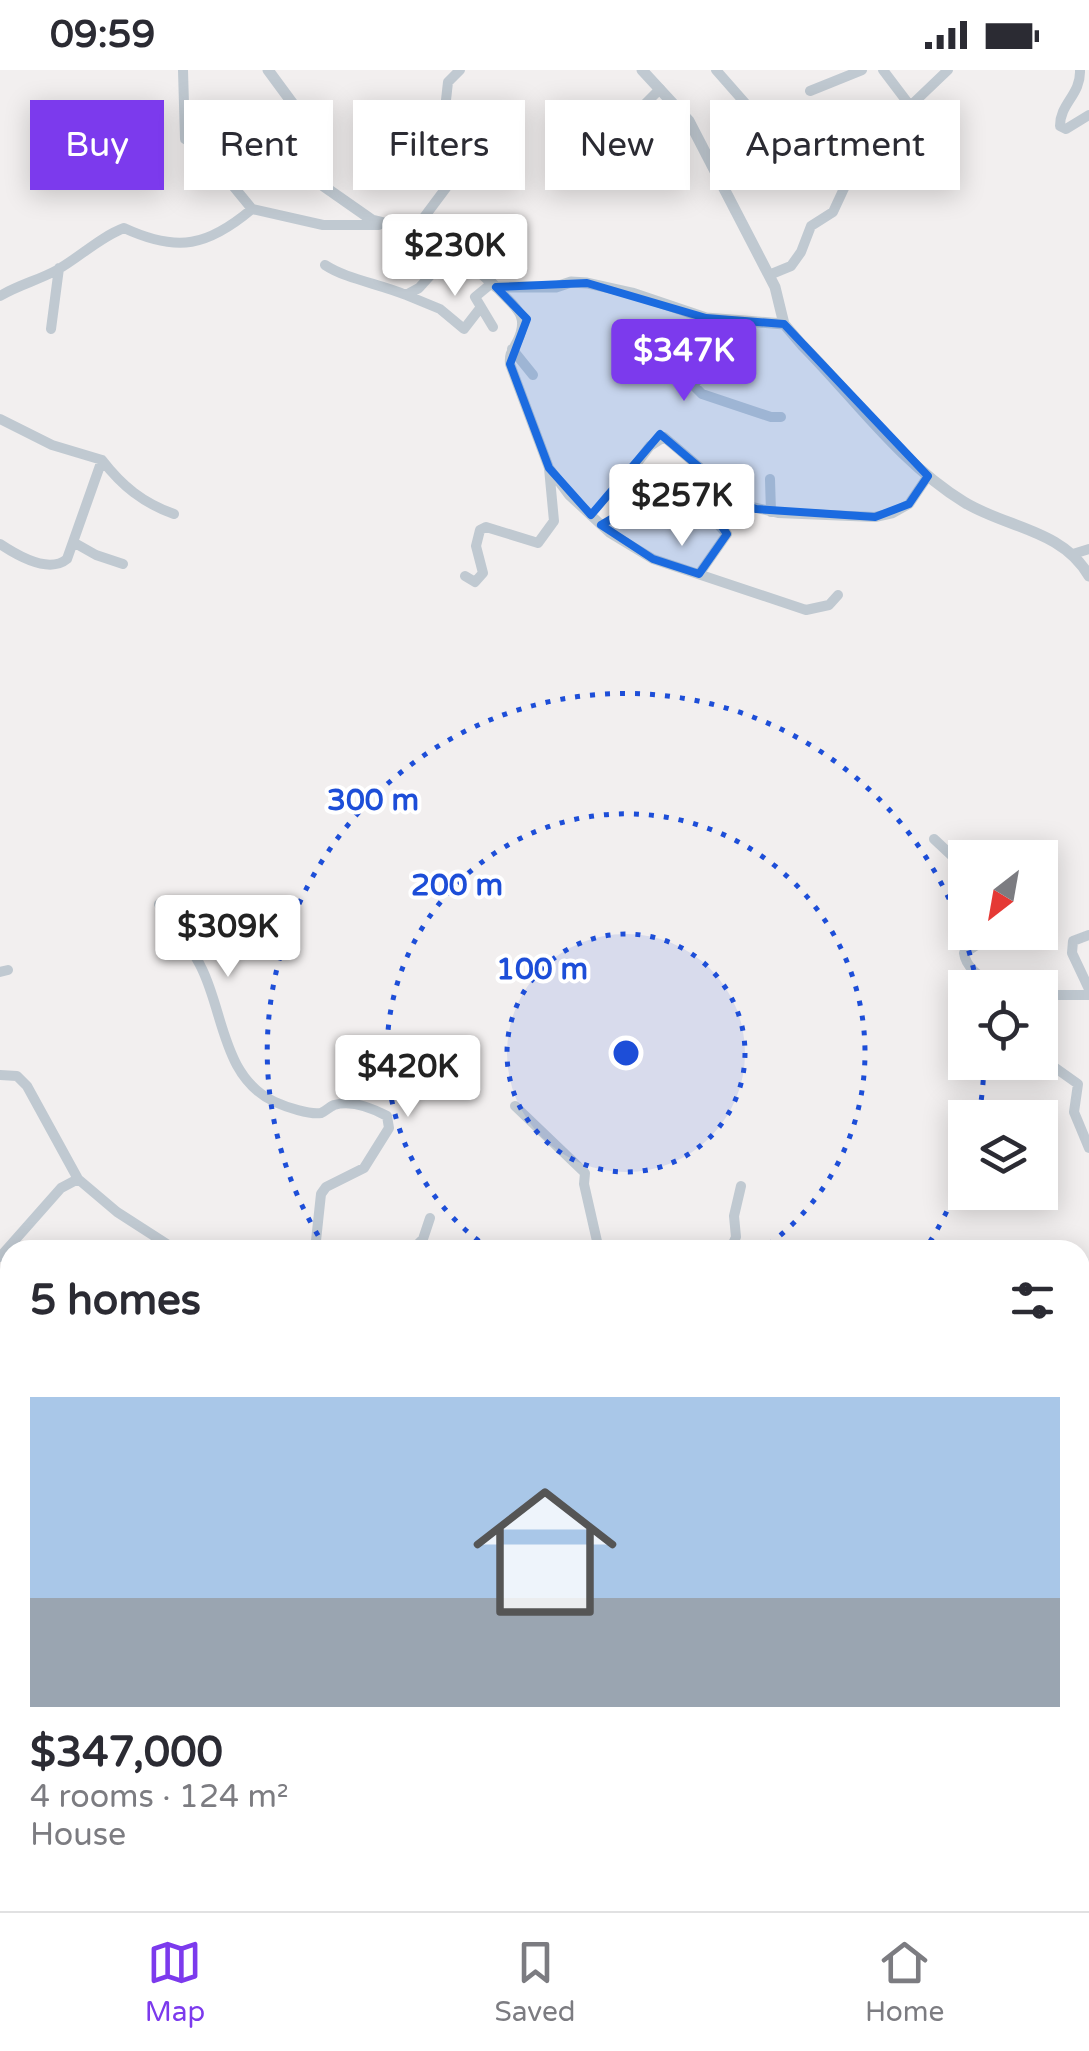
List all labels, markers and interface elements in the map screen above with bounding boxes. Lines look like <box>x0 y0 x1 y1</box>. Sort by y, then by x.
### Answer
text: 09:59 <box>50 12 155 58</box>
chip: Buy <box>30 100 164 190</box>
chip: Rent <box>184 100 333 190</box>
chip: Filters <box>353 100 525 190</box>
chip: New <box>545 100 690 190</box>
chip: Apartment <box>710 100 960 190</box>
pin: $230K <box>385 214 525 299</box>
text: $230K <box>404 227 506 265</box>
pin: $347K <box>614 319 754 404</box>
text: $347K <box>633 332 735 370</box>
pin: $257K <box>612 464 752 549</box>
text: $257K <box>631 477 733 515</box>
text: 300 m <box>327 782 419 819</box>
north arrow <box>948 840 1058 950</box>
map controls <box>948 840 1058 1210</box>
text: 200 m <box>411 867 503 904</box>
pin: $309K <box>158 895 298 980</box>
text: $309K <box>177 908 279 946</box>
text: 100 m <box>496 951 588 988</box>
button: locate <box>948 970 1058 1080</box>
pin: $420K <box>338 1035 478 1120</box>
centre of rings <box>608 1035 644 1071</box>
text: $420K <box>357 1048 459 1086</box>
button: layers <box>948 1100 1058 1210</box>
icon: filters <box>1005 1273 1060 1328</box>
text: 5 homes <box>30 1275 201 1326</box>
icon: home <box>455 1462 635 1642</box>
text: $347,000 <box>30 1727 223 1778</box>
text: 4 rooms · 124 m² <box>30 1778 289 1816</box>
text: House <box>30 1816 126 1854</box>
tab: Map <box>145 1935 205 2029</box>
tab: Saved <box>495 1935 576 2029</box>
tab: Home <box>865 1935 944 2029</box>

